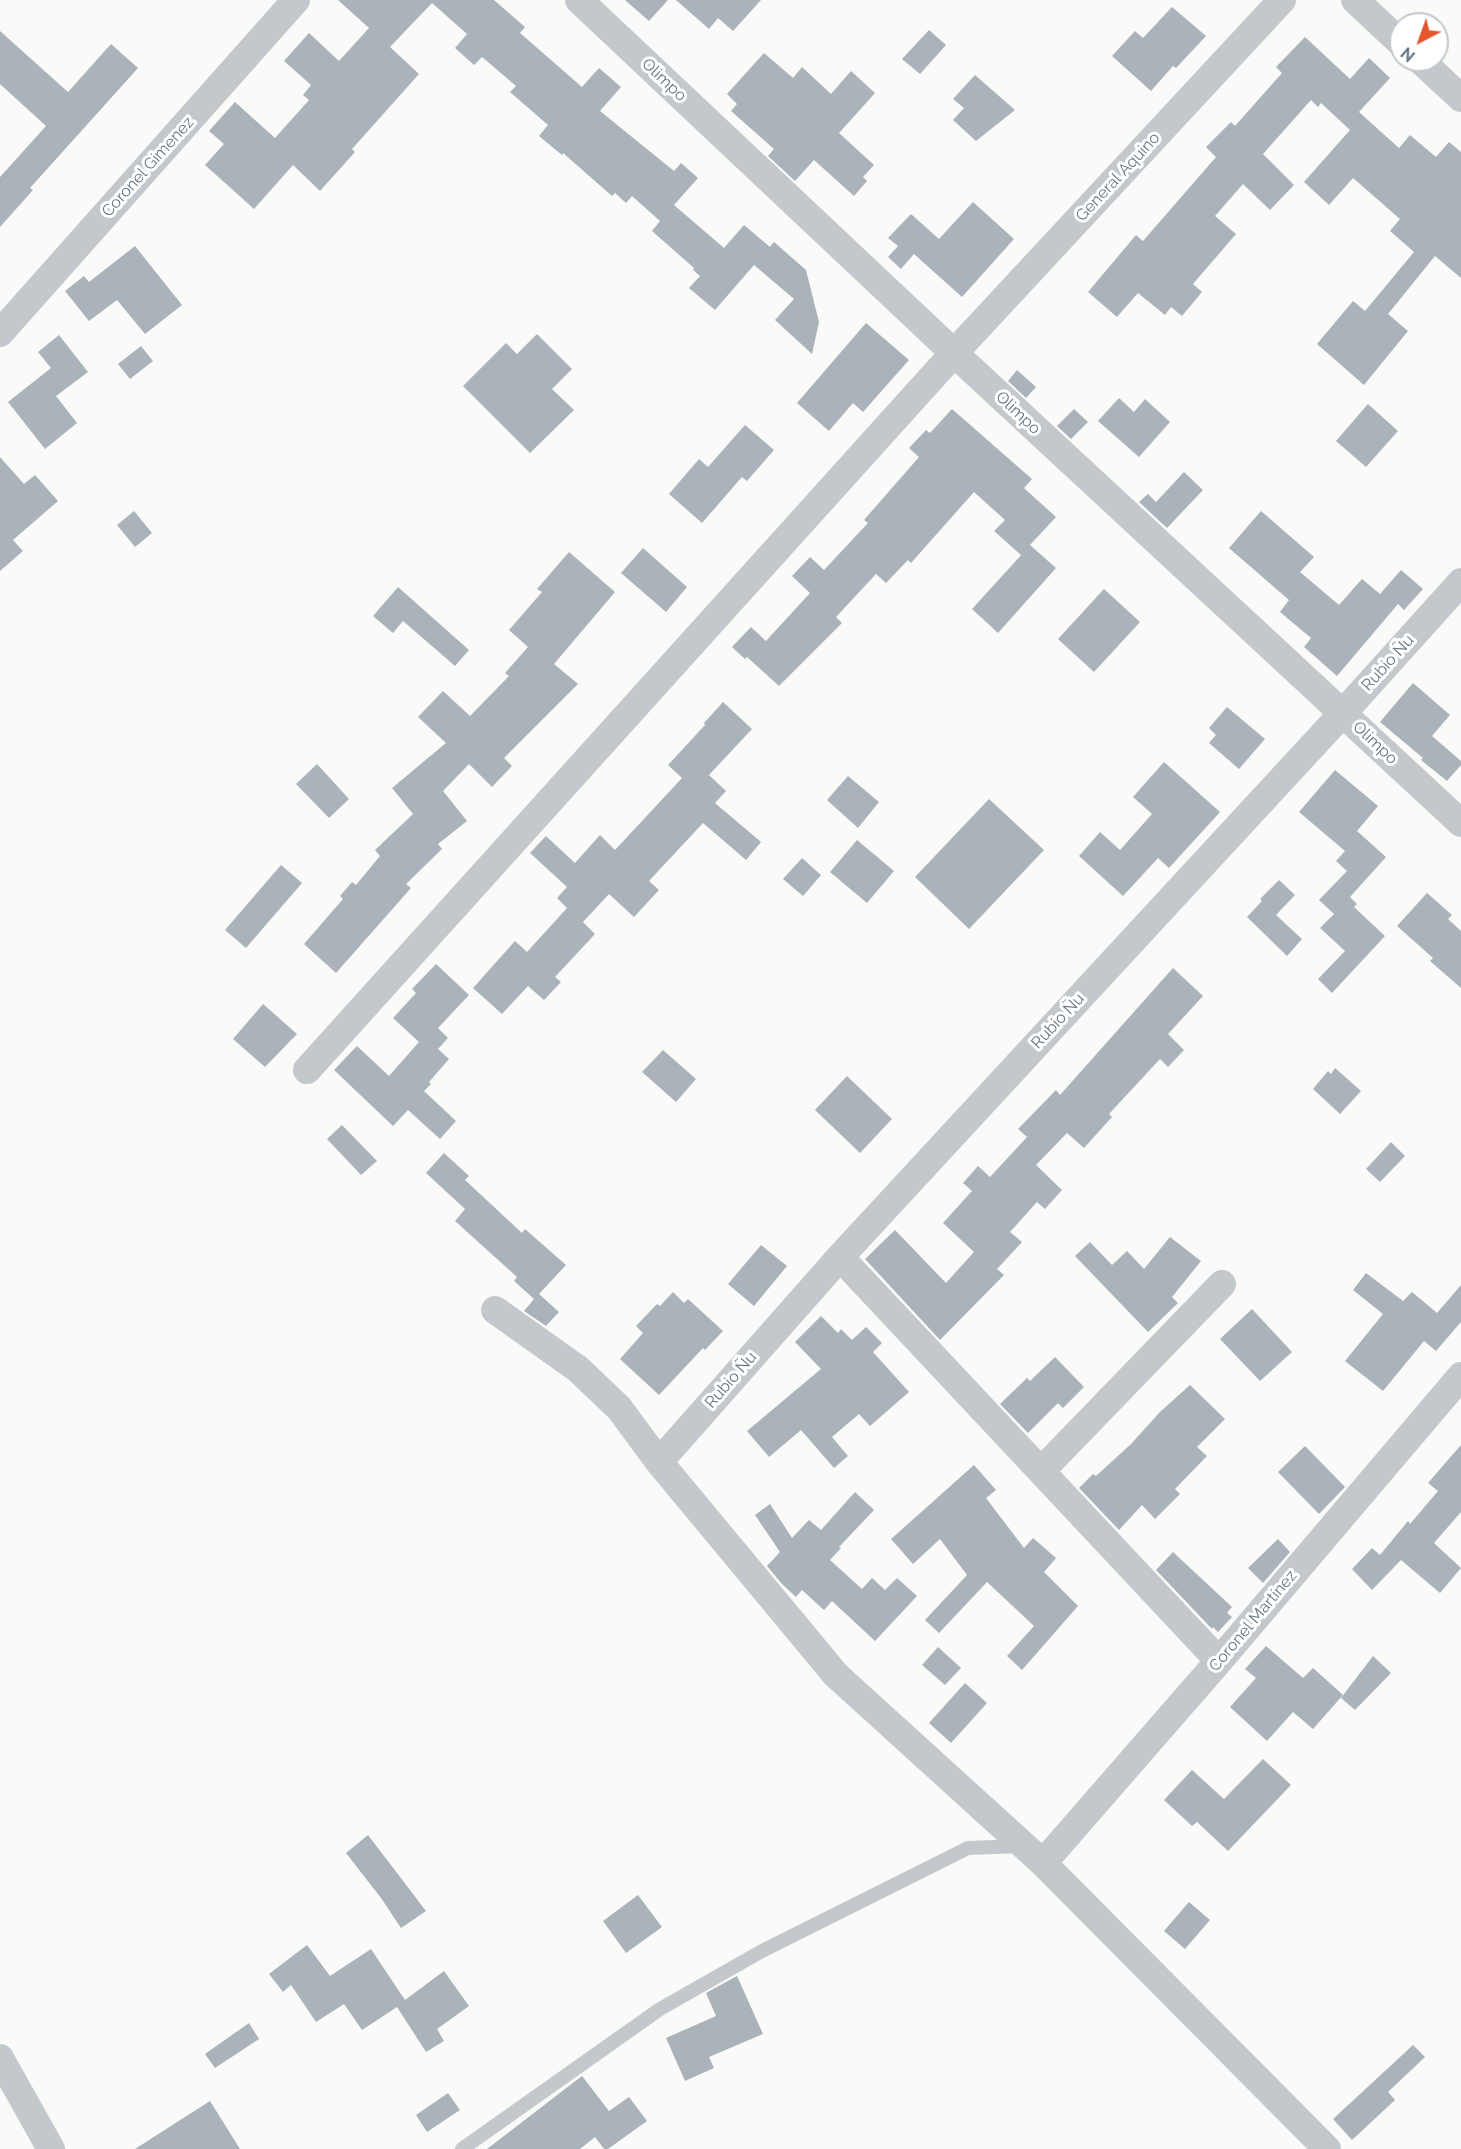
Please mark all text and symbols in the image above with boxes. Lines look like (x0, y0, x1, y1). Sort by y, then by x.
north arrow (1389, 12, 1449, 72)
text: N (1397, 43, 1419, 66)
street label: Olimpo (638, 55, 690, 105)
street label: Coronel Gimenez (98, 113, 198, 221)
street label: General Aquino (1072, 129, 1164, 225)
street label: Olimpo (992, 388, 1044, 438)
street label: Rubio Ñu (1358, 631, 1418, 695)
street label: Olimpo (1349, 718, 1401, 768)
street label: Rubio Ñu (1028, 989, 1088, 1053)
street label: Rubio Ñu (701, 1348, 761, 1412)
street label: Coronel Martínez (1205, 1567, 1301, 1675)

